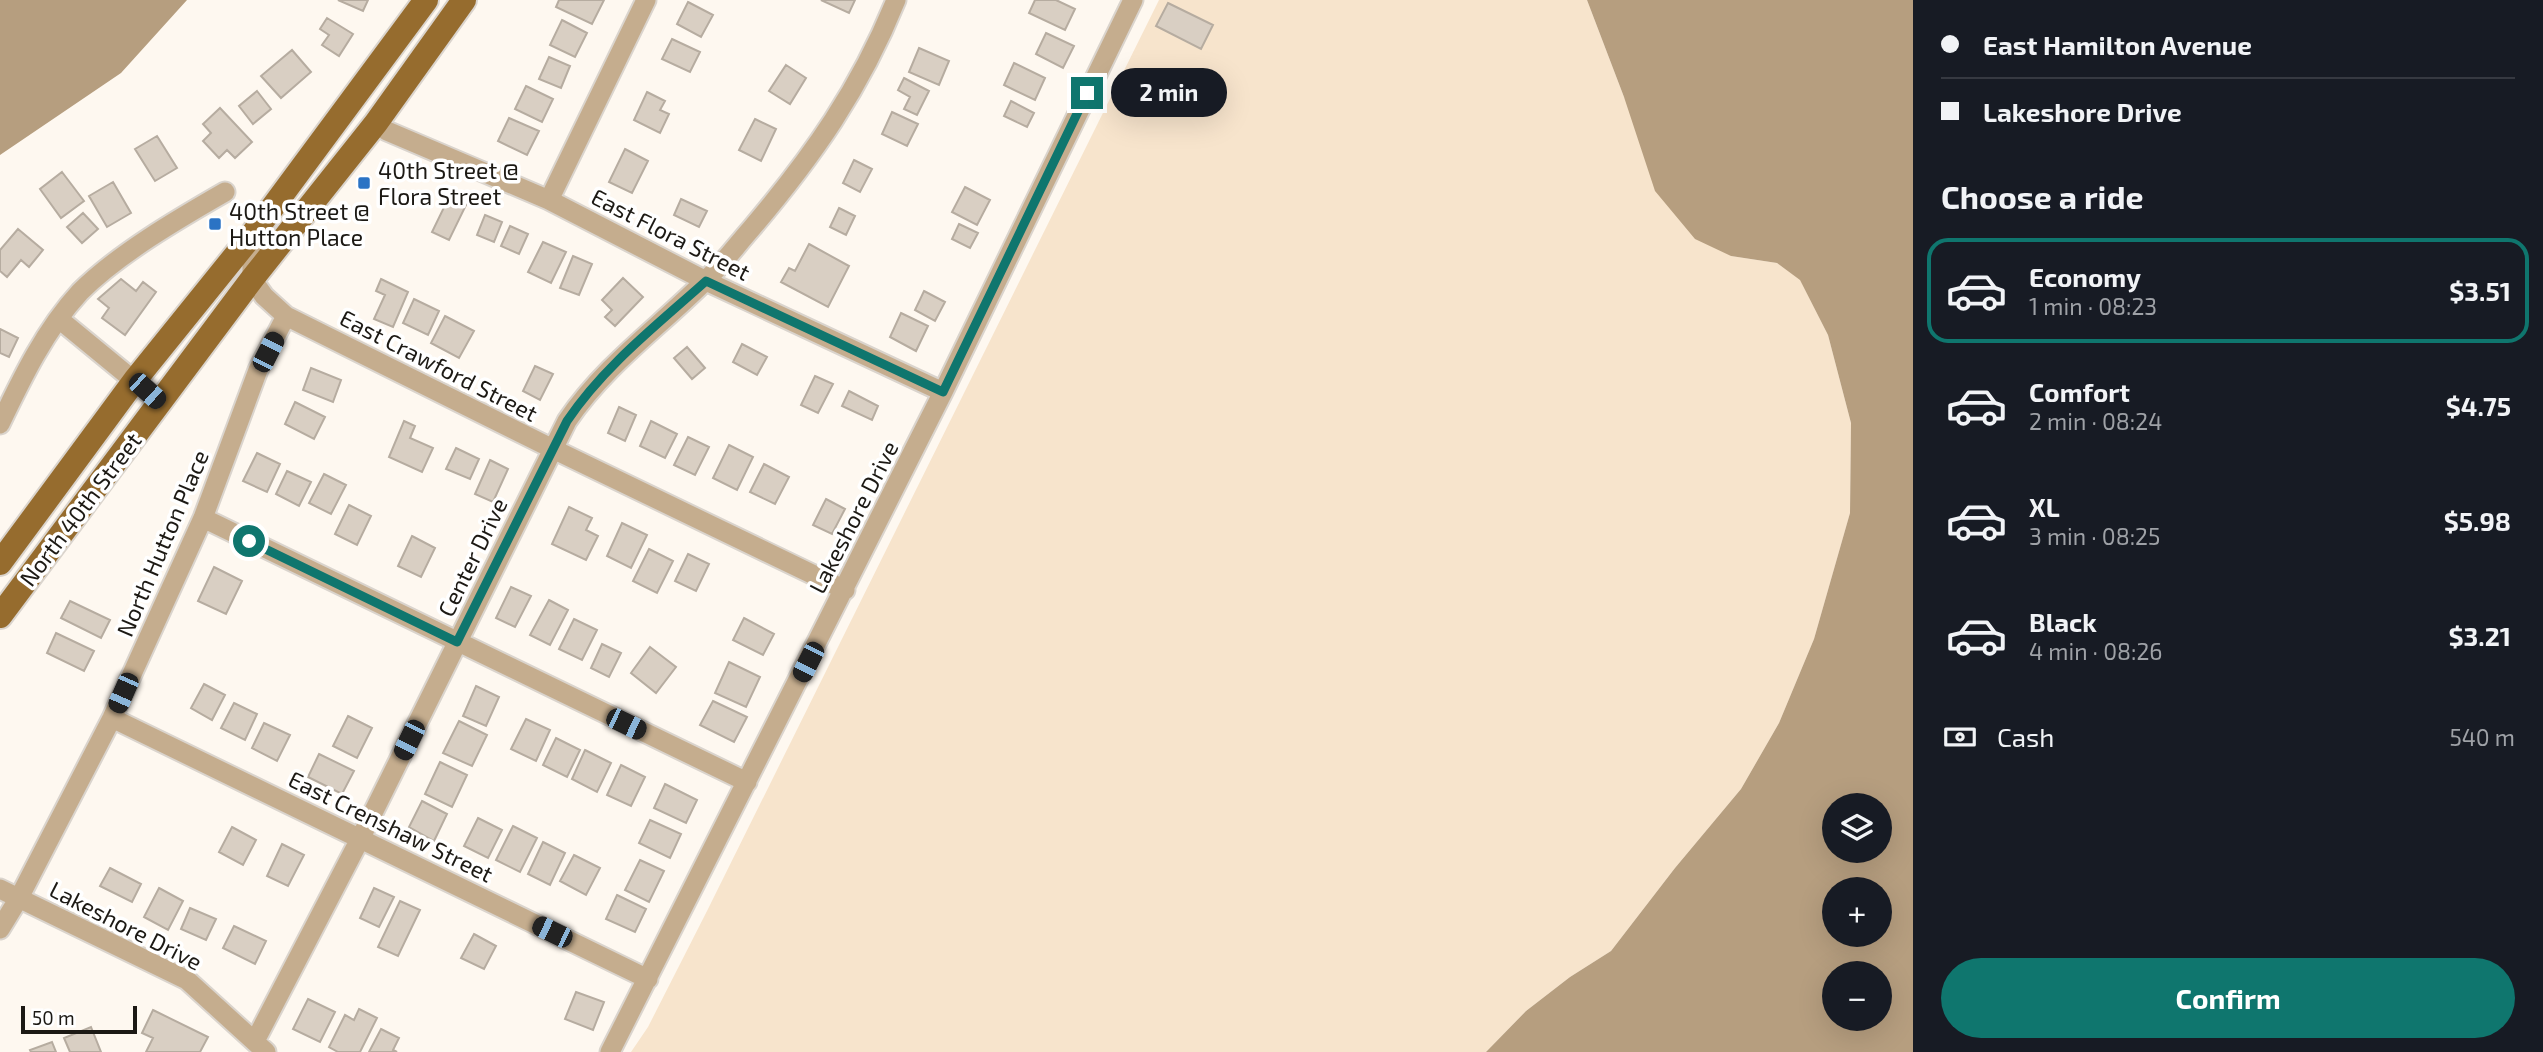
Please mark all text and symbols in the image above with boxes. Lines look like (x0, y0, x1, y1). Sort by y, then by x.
text: East Hamilton Avenue (1983, 29, 2252, 60)
callout: 2 min (1112, 68, 1227, 118)
route end (1071, 77, 1103, 109)
text: 2 min (1140, 78, 1198, 106)
text: Lakeshore Drive (1983, 96, 2182, 127)
place label: 40th Street @ Flora Street (378, 156, 519, 210)
marker: 40th Street @ Flora Street (356, 175, 372, 191)
text: Choose a ride (1941, 177, 2144, 215)
street label: East Flora Street (587, 182, 755, 286)
place label: 40th Street @ Hutton Place (229, 197, 370, 251)
marker: 40th Street @ Hutton Place (207, 216, 223, 232)
icon: car (1945, 259, 2008, 322)
text: Economy (2029, 261, 2141, 292)
text: $3.51 (2449, 275, 2511, 306)
text: 1 min · 08:23 (2029, 292, 2157, 320)
street label: East Crawford Street (336, 303, 543, 427)
car (250, 329, 287, 375)
car (125, 369, 170, 413)
icon: car (1945, 374, 2008, 437)
text: Comfort (2029, 376, 2130, 407)
text: $4.75 (2446, 390, 2511, 421)
text: 2 min · 08:24 (2029, 407, 2162, 435)
street label: North 40th Street (13, 427, 147, 591)
street label: Lakeshore Drive (803, 436, 903, 598)
street label: North Hutton Place (110, 446, 214, 640)
icon: car (1945, 489, 2008, 552)
text: XL (2029, 491, 2060, 522)
street label: Center Drive (431, 493, 513, 621)
text: $5.98 (2444, 505, 2511, 536)
text: 3 min · 08:25 (2029, 522, 2160, 550)
route start (233, 525, 265, 557)
icon: car (1945, 604, 2008, 667)
text: Black (2029, 606, 2097, 637)
text: $3.21 (2448, 620, 2511, 651)
text: 4 min · 08:26 (2029, 637, 2163, 665)
car (790, 639, 827, 685)
car (105, 670, 142, 716)
car (603, 705, 650, 743)
car (391, 717, 428, 763)
icon: cash (1941, 718, 1979, 756)
text: Cash (1997, 721, 2054, 752)
text: 540 m (2449, 723, 2515, 751)
street label: East Crenshaw Street (284, 764, 498, 888)
map controls (1822, 793, 1892, 1031)
button: layers (1822, 793, 1892, 863)
street label: Lakeshore Drive (45, 875, 207, 975)
button: + (1822, 877, 1892, 947)
car (529, 913, 576, 951)
button: Confirm (1941, 958, 2515, 1038)
button: − (1822, 961, 1892, 1031)
scale bar (21, 1003, 136, 1035)
text: 50 m (32, 1006, 75, 1029)

